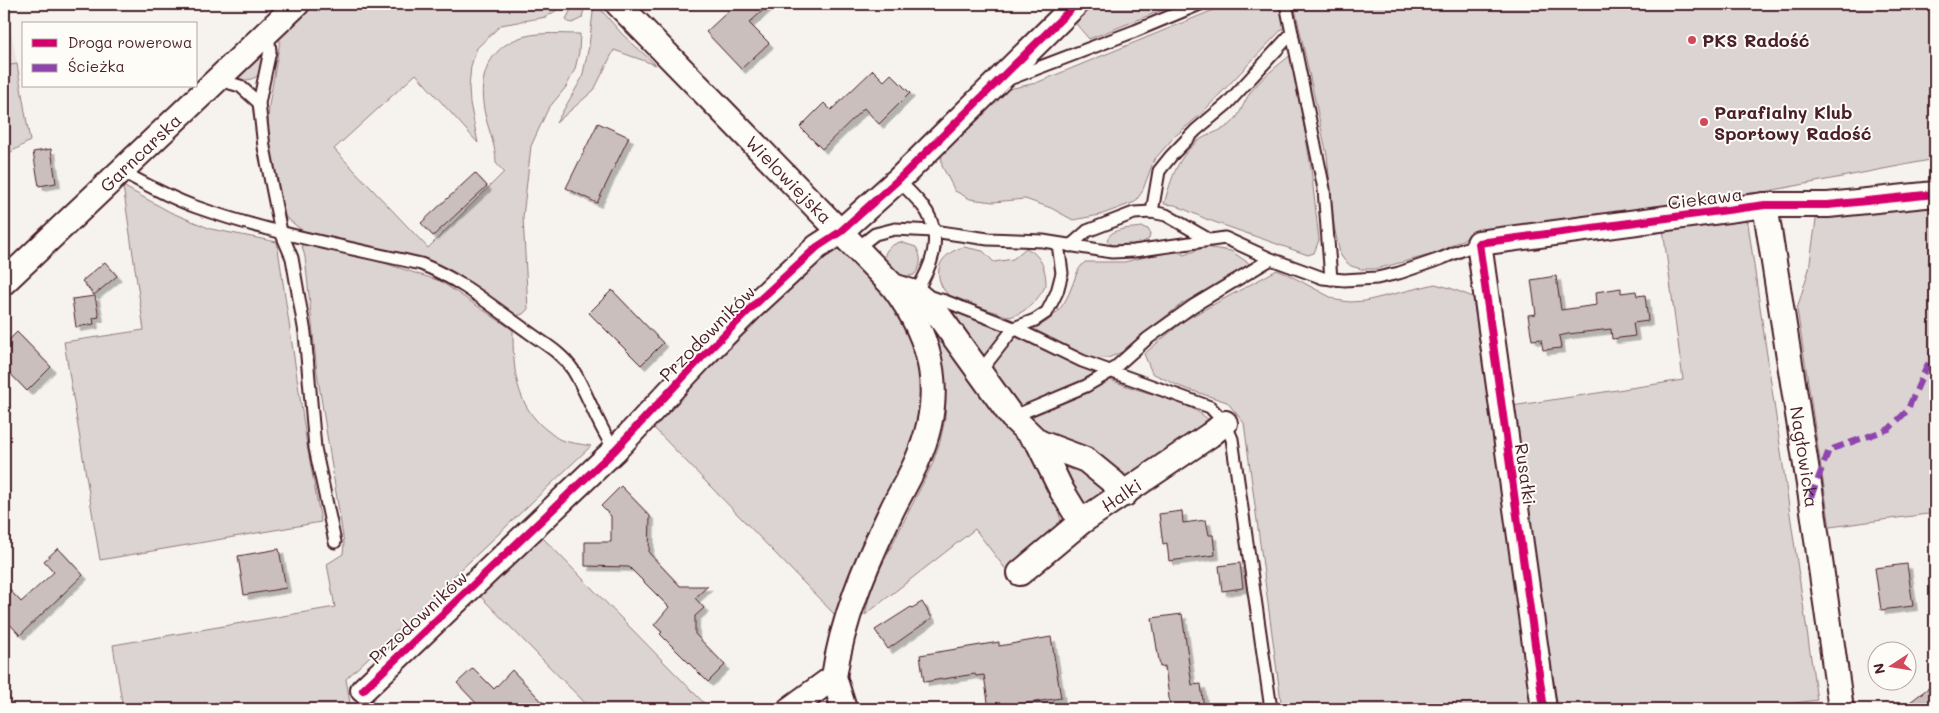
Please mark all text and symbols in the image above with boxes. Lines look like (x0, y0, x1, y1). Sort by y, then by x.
legend (22, 22, 198, 88)
place label: PKS Radość (1702, 28, 1810, 52)
text: Droga rowerowa (68, 32, 192, 52)
marker: PKS Radość (1686, 34, 1698, 46)
text: Ścieżka (68, 56, 125, 76)
place label: Parafialny Klub Sportowy Radość (1714, 100, 1872, 145)
street label: Garncarska (94, 108, 186, 197)
marker: Parafialny Klub Sportowy Radość (1698, 116, 1710, 128)
street label: Wielowiejska (741, 130, 837, 229)
street label: Ciekawa (1666, 181, 1744, 215)
street label: Przodowników (654, 280, 760, 386)
street label: Nagłowicka (1785, 405, 1824, 509)
street label: Rusałki (1510, 442, 1542, 506)
street label: Halki (1096, 473, 1146, 517)
street label: Przodowników (364, 565, 472, 669)
north arrow (1866, 640, 1916, 690)
text: N (1868, 662, 1889, 676)

